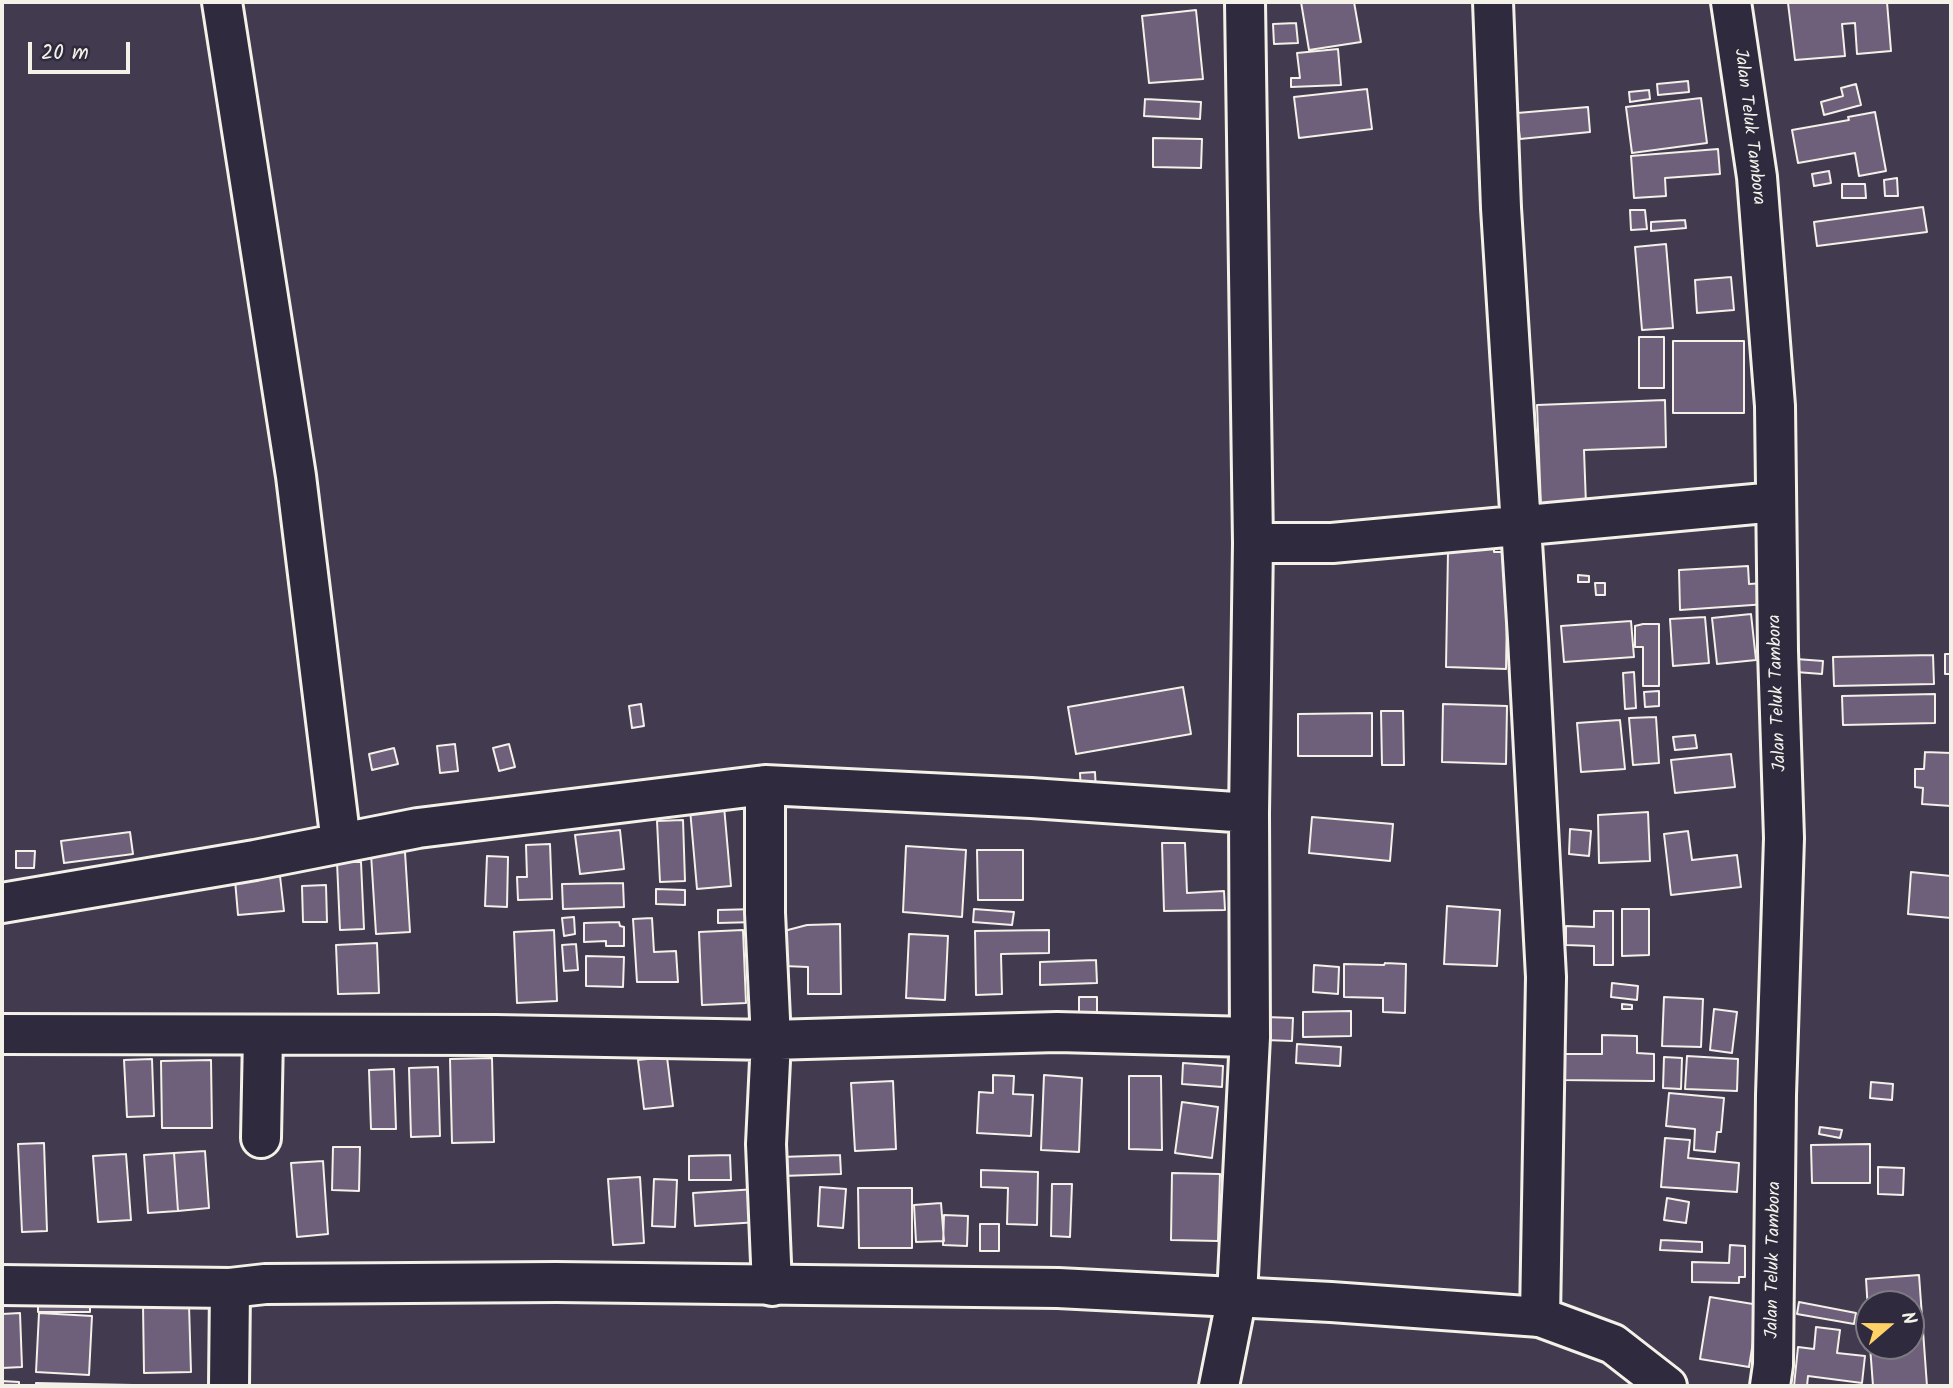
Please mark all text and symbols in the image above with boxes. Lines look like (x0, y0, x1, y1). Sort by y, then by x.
scale bar (32, 28, 133, 72)
text: 20 m (41, 37, 89, 70)
street label: Jalan Teluk Tambora (1728, 48, 1768, 206)
street label: Jalan Teluk Tambora (1765, 614, 1793, 772)
street label: Jalan Teluk Tambora (1763, 1181, 1787, 1339)
north arrow (1855, 1290, 1925, 1360)
text: N (1892, 1308, 1924, 1329)

